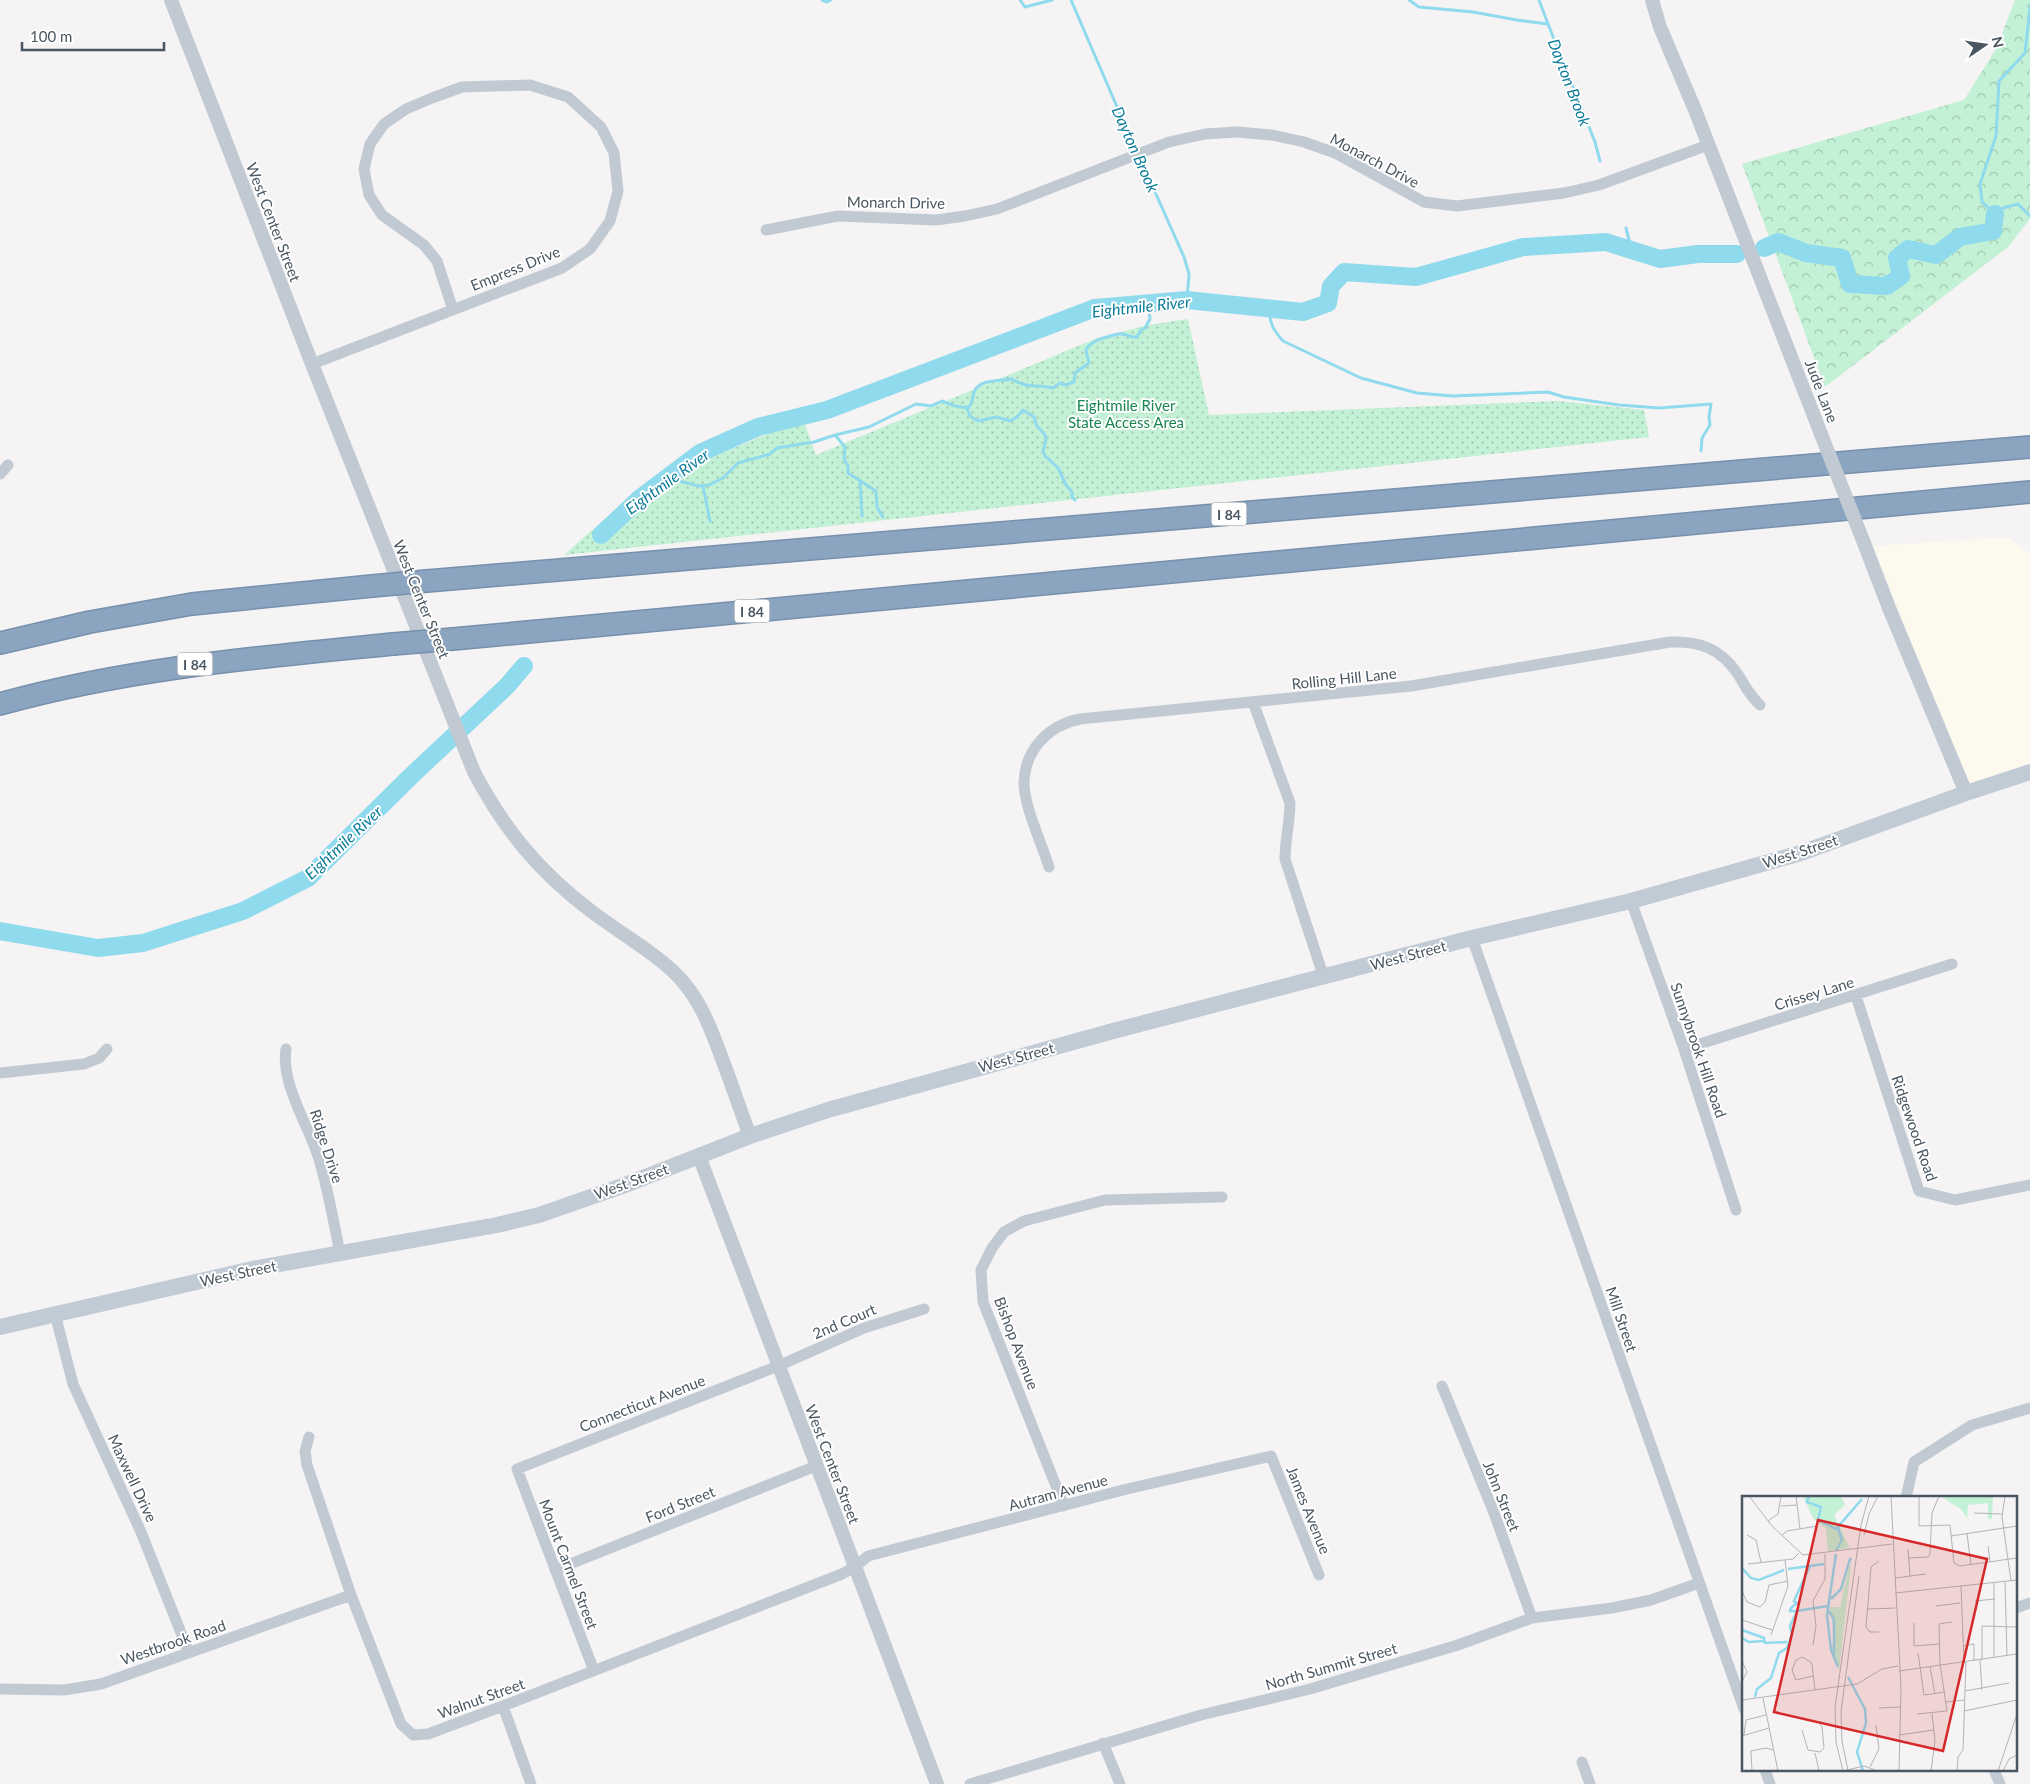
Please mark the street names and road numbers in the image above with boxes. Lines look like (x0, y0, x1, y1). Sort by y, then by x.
street label: Monarch Drive (1327, 129, 1423, 191)
street label: West Center Street (243, 160, 305, 285)
street label: Monarch Drive (847, 192, 945, 212)
street label: Empress Drive (468, 242, 562, 294)
street label: Jude Lane (1802, 357, 1842, 425)
road number: I 84 (1212, 502, 1246, 526)
street label: West Center Street (390, 537, 454, 661)
road number: I 84 (734, 600, 770, 622)
road number: I 84 (178, 652, 212, 676)
street label: Rolling Hill Lane (1291, 664, 1397, 692)
street label: West Street (1760, 830, 1840, 872)
street label: West Street (1368, 936, 1449, 974)
street label: Crissey Lane (1772, 972, 1856, 1014)
street label: Sunnybrook Hill Road (1667, 980, 1731, 1120)
street label: West Street (976, 1038, 1057, 1076)
street label: Ridgewood Road (1888, 1073, 1942, 1183)
street label: Ridge Drive (307, 1107, 347, 1185)
street label: West Street (591, 1159, 671, 1203)
street label: West Street (198, 1256, 279, 1290)
street label: Mill Street (1602, 1284, 1642, 1355)
street label: Bishop Avenue (991, 1294, 1043, 1392)
street label: 2nd Court (810, 1299, 879, 1342)
street label: Connecticut Avenue (577, 1371, 708, 1435)
street label: West Center Street (802, 1402, 864, 1527)
street label: Maxwell Drive (105, 1431, 161, 1525)
street label: John Street (1480, 1458, 1525, 1535)
street label: James Avenue (1283, 1463, 1335, 1557)
street label: Autram Avenue (1006, 1470, 1110, 1514)
street label: Ford Street (643, 1482, 718, 1526)
street label: Mount Carmel Street (536, 1496, 602, 1632)
street label: Westbrook Road (118, 1616, 228, 1668)
street label: North Summit Street (1263, 1638, 1399, 1693)
street label: Walnut Street (435, 1674, 527, 1722)

